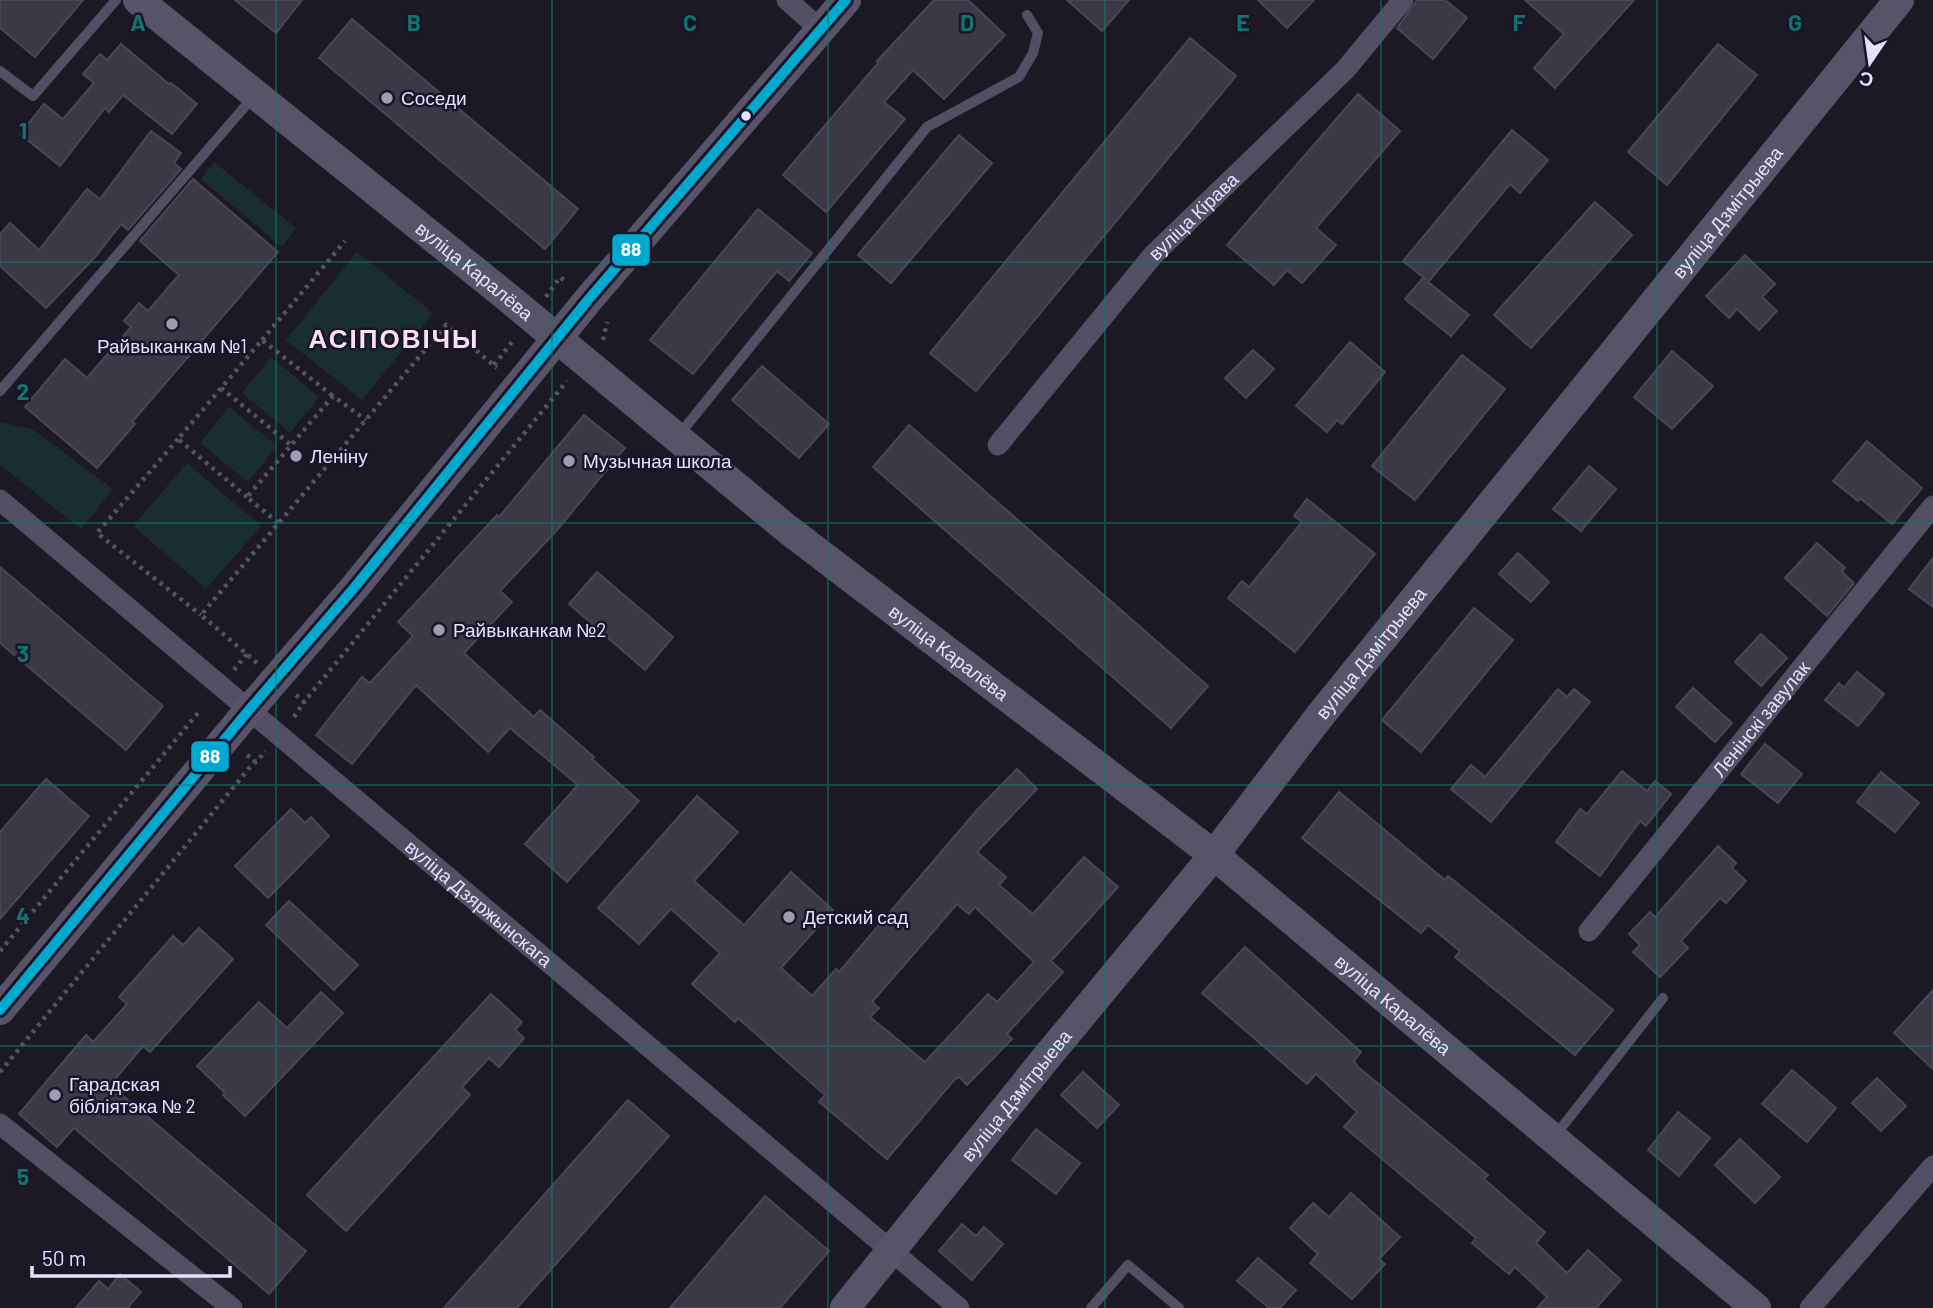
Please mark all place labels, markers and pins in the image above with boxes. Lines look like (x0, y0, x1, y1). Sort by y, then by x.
place label: Соседи (401, 86, 467, 109)
marker: Соседи (379, 90, 395, 106)
unlabelled marker (739, 109, 753, 123)
marker: Райвыканкам №1 (164, 316, 180, 332)
place label: Райвыканкам №1 (97, 334, 247, 357)
place label: Леніну (310, 444, 368, 467)
marker: Леніну (288, 448, 304, 464)
place label: Музычная школа (583, 449, 732, 472)
marker: Музычная школа (561, 453, 577, 469)
place label: Райвыканкам №2 (453, 618, 607, 641)
marker: Райвыканкам №2 (431, 622, 447, 638)
place label: Детский сад (803, 905, 908, 928)
marker: Детский сад (781, 909, 797, 925)
place label: Гарадская бібліятэка № 2 (69, 1072, 196, 1117)
marker: Гарадская бібліятэка № 2 (47, 1087, 63, 1103)

